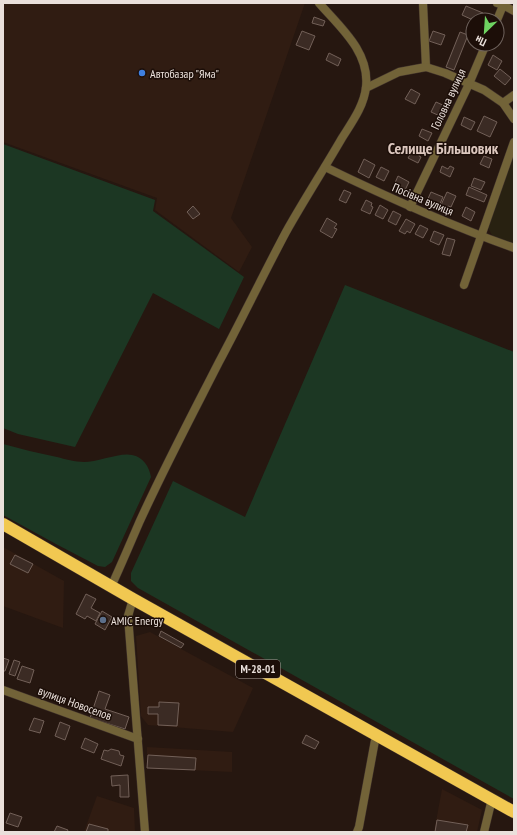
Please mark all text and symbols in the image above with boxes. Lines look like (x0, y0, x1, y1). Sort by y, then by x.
north arrow (465, 12, 505, 52)
text: Пн (473, 32, 489, 50)
place label: Автобазар "Яма" (150, 66, 219, 81)
street label: Головна вулиця (427, 66, 469, 132)
marker: Автобазар "Яма" (137, 68, 147, 78)
district label: Селище Більшовик (388, 138, 499, 158)
street label: Посівна вулиця (390, 179, 456, 219)
place label: AMIC Energy (111, 613, 164, 628)
marker: AMIC Energy (98, 615, 108, 625)
road number: М-28-01 (236, 660, 280, 678)
street label: вулиця Новоселов (36, 683, 114, 723)

